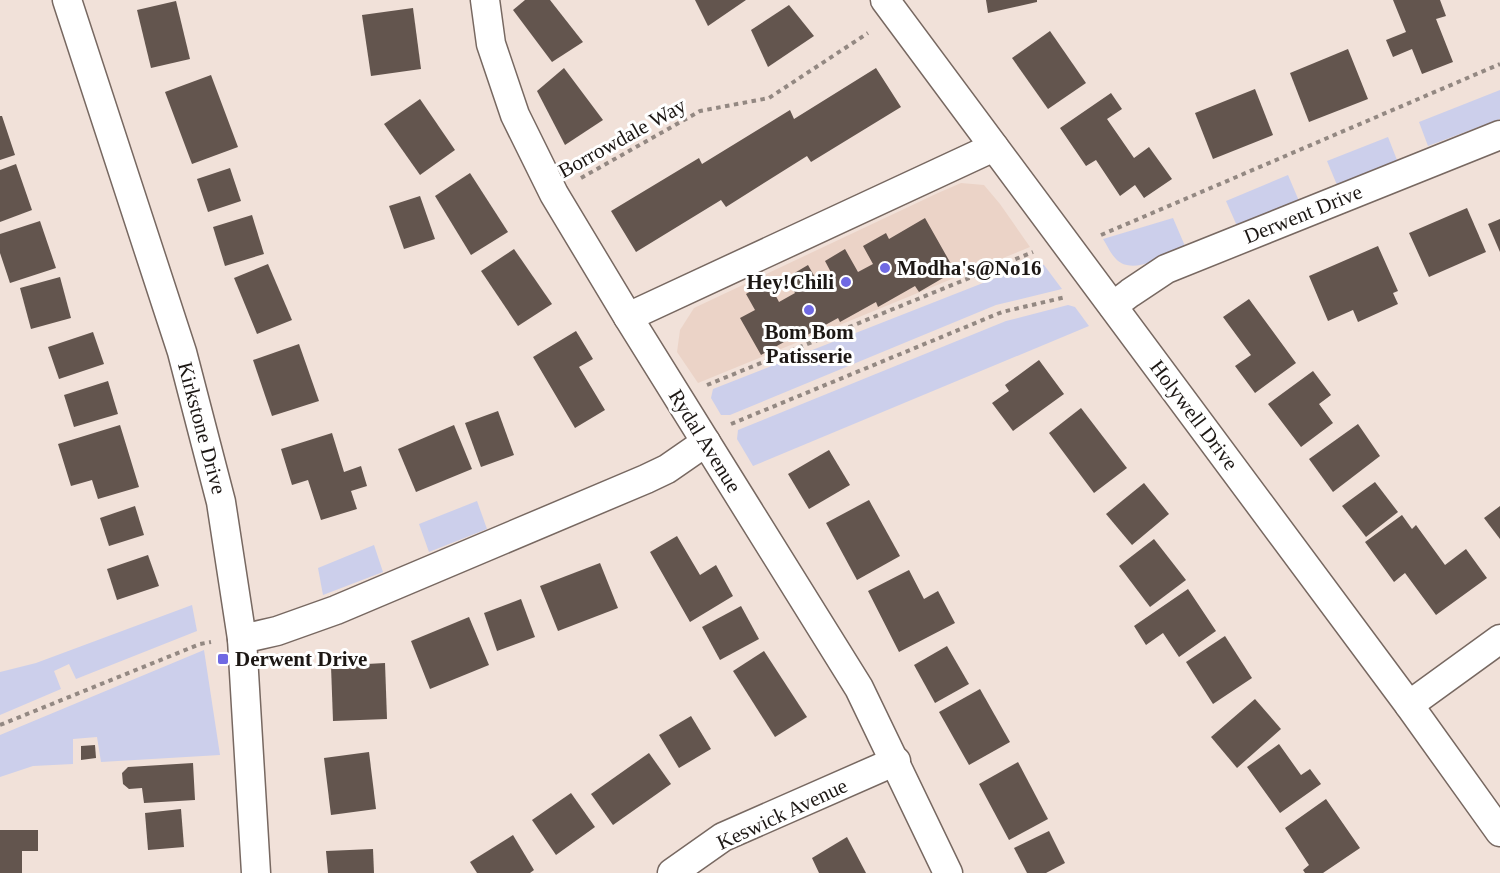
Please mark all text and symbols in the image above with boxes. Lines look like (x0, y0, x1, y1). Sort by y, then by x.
street label: Borrowdale Way (554, 93, 690, 183)
street label: Derwent Drive (1240, 179, 1366, 249)
place label: Modha's@No16 (897, 256, 1041, 280)
marker: Modha's@No16 (878, 261, 892, 275)
place label: Hey!Chili (747, 270, 834, 294)
marker: Hey!Chili (839, 275, 853, 289)
marker: Bom Bom Patisserie (802, 303, 816, 317)
place label: Bom Bom Patisserie (764, 320, 854, 368)
street label: Holywell Drive (1145, 355, 1243, 475)
street label: Kirkstone Drive (173, 359, 231, 497)
street label: Rydal Avenue (664, 385, 746, 497)
place label: Derwent Drive (235, 647, 367, 671)
marker: Derwent Drive (216, 652, 230, 666)
street label: Keswick Avenue (713, 773, 851, 855)

